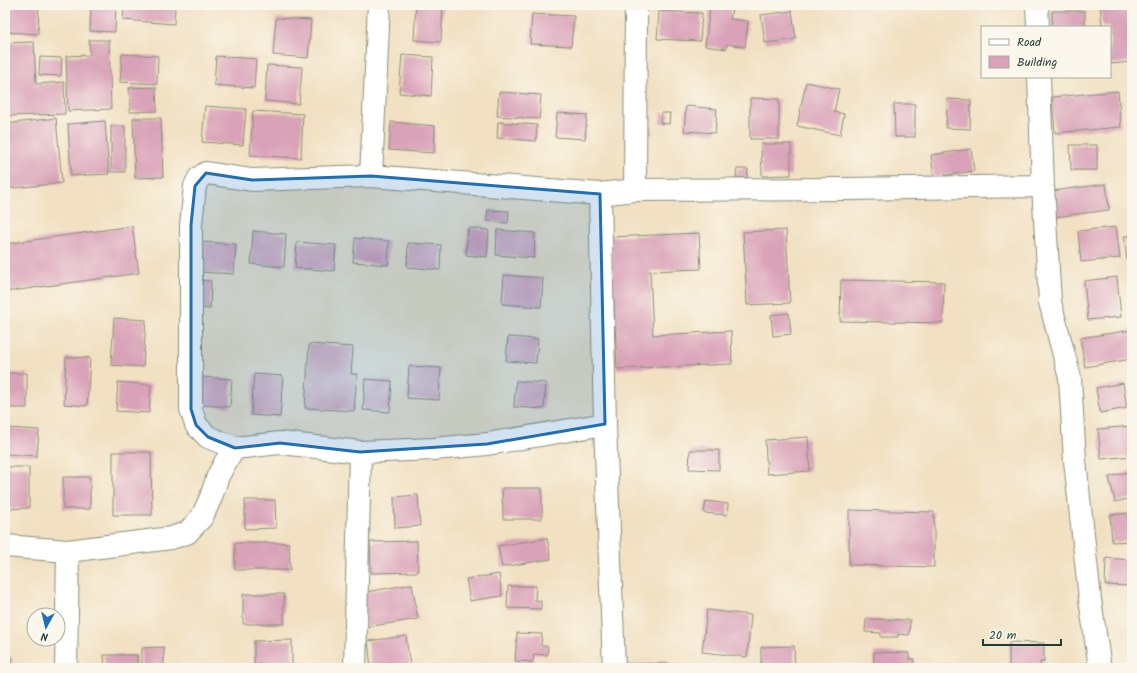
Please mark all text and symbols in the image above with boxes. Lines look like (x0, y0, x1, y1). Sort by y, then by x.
legend (981, 26, 1111, 78)
text: Road (1017, 33, 1042, 52)
text: Building (1017, 53, 1057, 72)
north arrow (26, 607, 66, 647)
scale bar (983, 621, 1061, 647)
text: 20 m (989, 626, 1017, 645)
text: N (40, 627, 49, 645)

